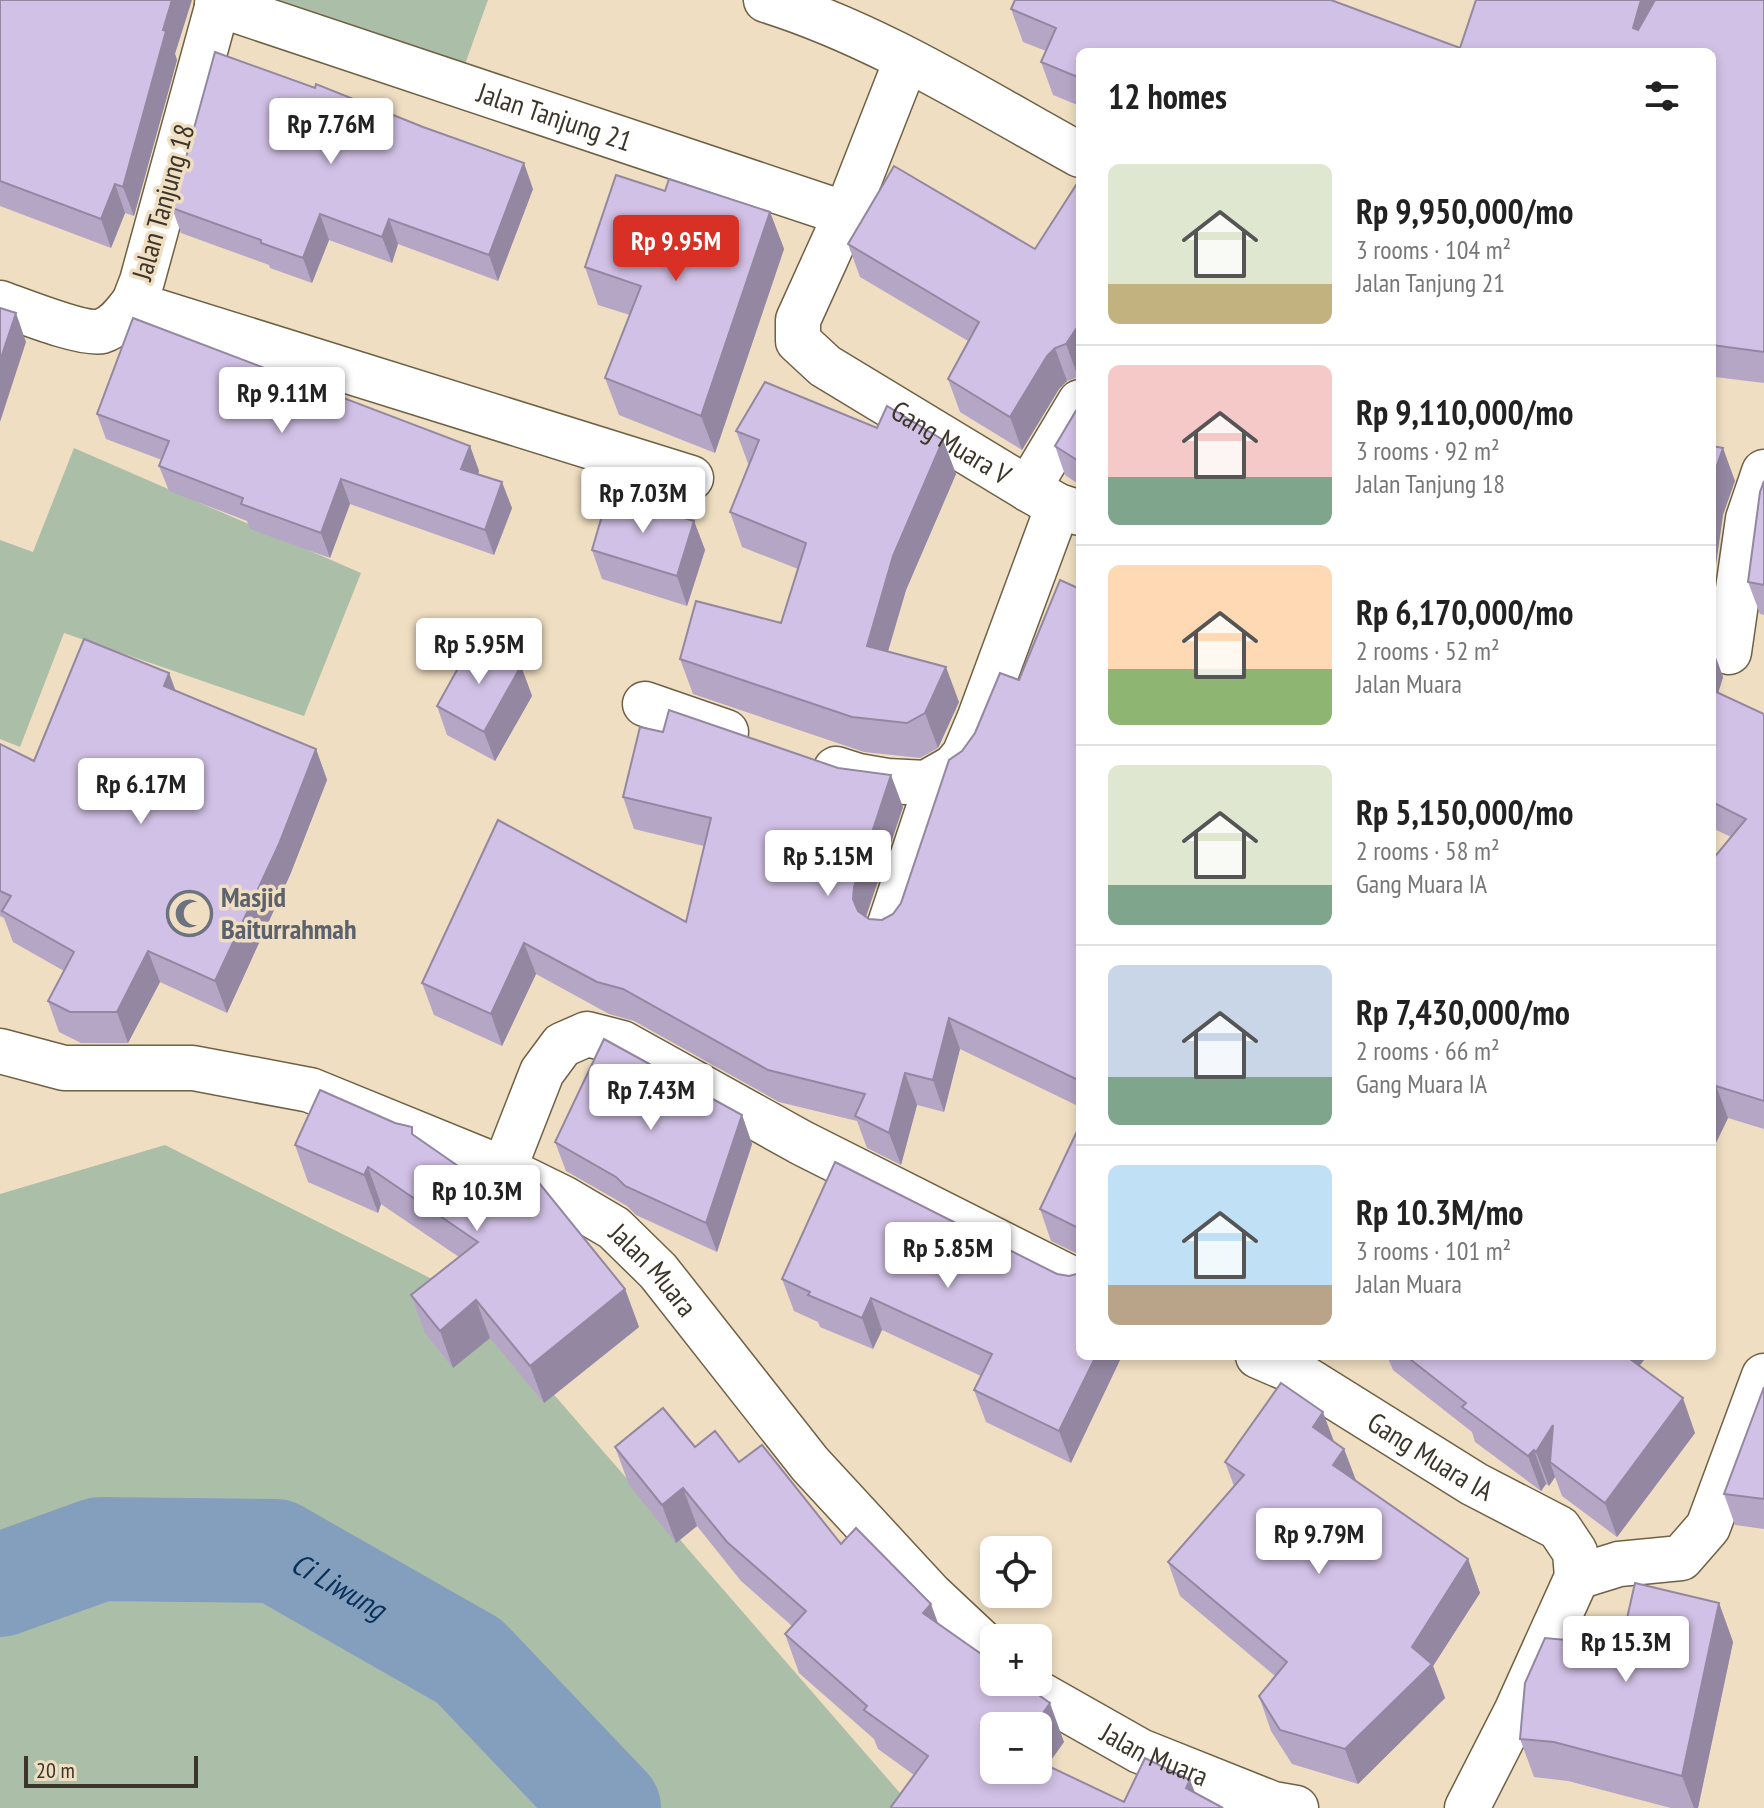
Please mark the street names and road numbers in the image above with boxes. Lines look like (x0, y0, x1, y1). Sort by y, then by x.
street label: Jalan Tanjung 21 (472, 73, 637, 159)
street label: Jalan Tanjung 18 (122, 120, 202, 285)
street label: Gang Muara V (885, 392, 1019, 493)
street label: Jalan Muara (601, 1214, 706, 1324)
street label: Gang Muara IA (1361, 1403, 1500, 1509)
street label: Jalan Muara (1093, 1713, 1214, 1794)

